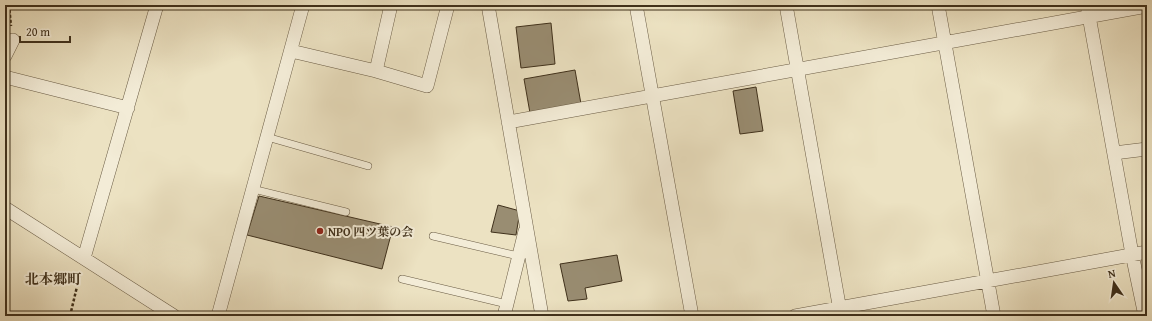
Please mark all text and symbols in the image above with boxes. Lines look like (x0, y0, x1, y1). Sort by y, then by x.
scale bar (20, 18, 70, 44)
text: 20 m (26, 23, 50, 40)
place label: NPO 四ツ葉の会 (328, 223, 413, 240)
marker: NPO 四ツ葉の会 (315, 226, 325, 236)
north arrow (1094, 263, 1134, 303)
text: N (1106, 264, 1118, 282)
district label: 北本郷町 (25, 269, 82, 289)

